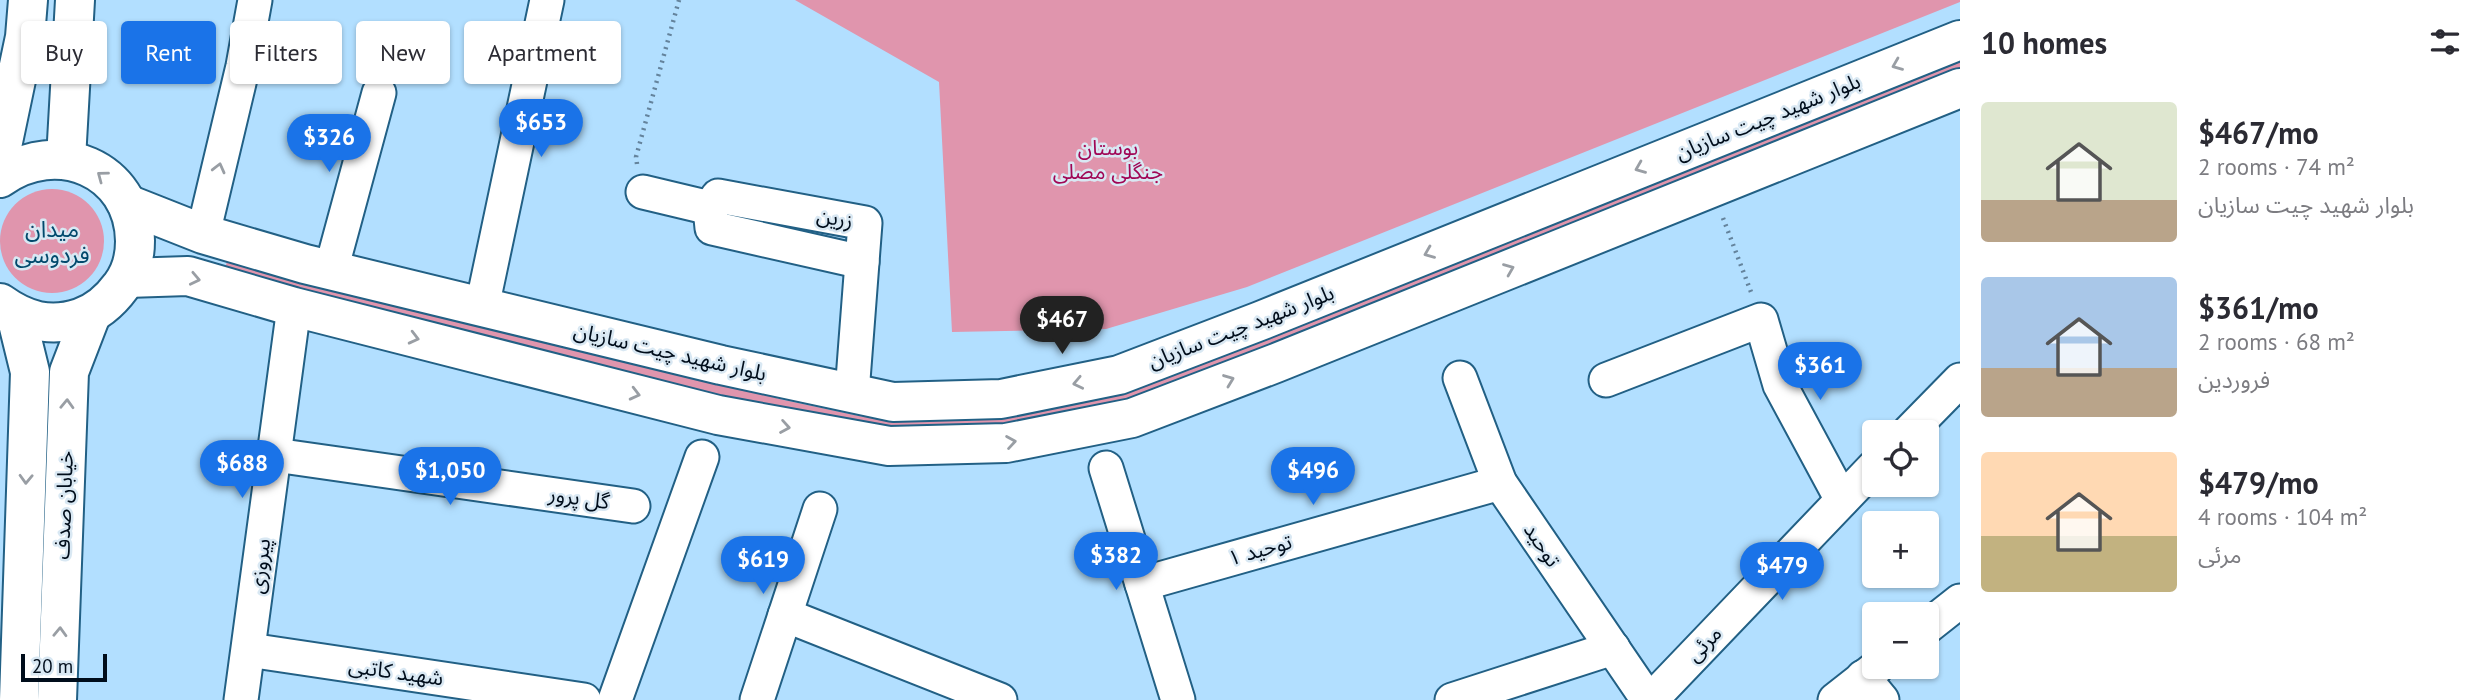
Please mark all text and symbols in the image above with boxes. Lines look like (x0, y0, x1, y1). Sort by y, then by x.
chip: Buy (21, 21, 107, 84)
chip: Rent (121, 21, 216, 84)
chip: Filters (230, 21, 342, 84)
chip: New (356, 21, 450, 84)
chip: Apartment (464, 21, 621, 84)
text: 10 homes (1981, 23, 2107, 62)
icon: filters (2426, 23, 2464, 61)
one-way arrow (1891, 57, 1903, 71)
street label: بلوار شهید چیت سازیان (1671, 67, 1864, 166)
pin: $653 (500, 100, 582, 159)
text: $653 (515, 107, 567, 136)
text: $467/mo (2198, 113, 2319, 152)
pin: $326 (288, 114, 370, 174)
text: $326 (303, 122, 355, 151)
icon: home (2037, 130, 2121, 214)
park label: بوستان جنگلی مصلی (1053, 134, 1163, 185)
text: 2 rooms · 74 m² (2198, 152, 2355, 181)
one-way arrow (1635, 160, 1647, 174)
one-way arrow (211, 162, 225, 174)
one-way arrow (97, 172, 110, 184)
text: بلوار شهید چیت سازیان (2198, 190, 2414, 219)
street label: زرین (815, 201, 855, 234)
district label: میدان فردوسی (15, 214, 89, 269)
one-way arrow (1424, 245, 1436, 259)
one-way arrow (1502, 264, 1514, 278)
one-way arrow (189, 271, 201, 286)
street label: بلوار شهید چیت سازیان (1144, 279, 1338, 375)
text: $361/mo (2198, 288, 2319, 327)
pin: $467 (1021, 296, 1103, 356)
text: $467 (1036, 304, 1088, 333)
icon: home (2037, 305, 2121, 389)
street label: بلوار شهید چیت سازیان (571, 316, 769, 387)
text: 2 rooms · 68 m² (2198, 327, 2355, 356)
one-way arrow (408, 330, 420, 344)
pin: $361 (1779, 342, 1861, 402)
text: $361 (1794, 350, 1846, 379)
text: فروردین (2198, 365, 2270, 394)
one-way arrow (1072, 375, 1084, 390)
one-way arrow (1223, 375, 1235, 389)
one-way arrow (629, 386, 641, 401)
one-way arrow (60, 399, 75, 410)
one-way arrow (779, 419, 791, 434)
map controls (1862, 420, 1939, 679)
button: locate (1862, 420, 1939, 497)
one-way arrow (1005, 435, 1017, 450)
pin: $688 (201, 440, 283, 500)
text: $688 (216, 448, 268, 477)
pin: $1,050 (393, 448, 507, 507)
pin: $496 (1272, 448, 1354, 507)
street label: خیابان صدف (48, 450, 79, 560)
text: $1,050 (414, 455, 486, 484)
text: $496 (1287, 455, 1339, 484)
text: $479/mo (2198, 463, 2319, 502)
one-way arrow (19, 474, 34, 485)
street label: گل پرور (546, 480, 612, 515)
icon: home (2037, 480, 2121, 564)
text: 4 rooms · 104 m² (2198, 502, 2367, 531)
button: + (1862, 511, 1939, 588)
street label: توحید (1518, 517, 1567, 572)
street label: توحید ۱ (1225, 528, 1295, 571)
pin: $382 (1075, 532, 1157, 592)
pin: $619 (722, 536, 804, 596)
street label: پیروزی (243, 537, 276, 595)
text: $382 (1090, 540, 1142, 569)
text: مرئی (2198, 540, 2242, 569)
pin: $479 (1741, 542, 1823, 602)
text: $619 (737, 544, 789, 573)
text: $479 (1756, 550, 1808, 579)
button: − (1862, 602, 1939, 679)
street label: مرئی (1680, 620, 1727, 667)
one-way arrow (52, 626, 67, 637)
scale bar (21, 651, 107, 683)
street label: شهید کاتبی (347, 651, 445, 692)
text: 20 m (32, 654, 73, 678)

